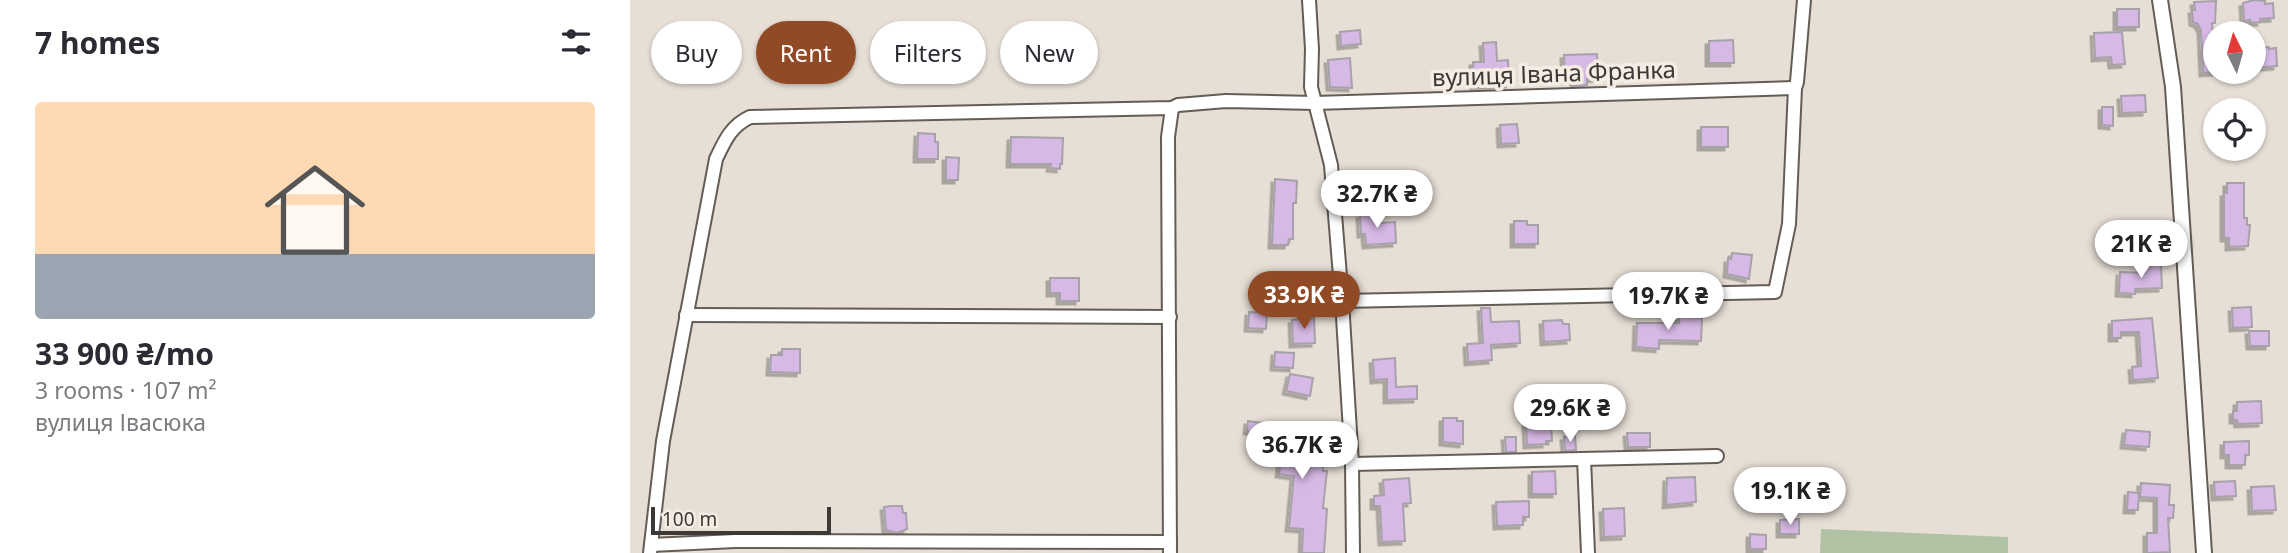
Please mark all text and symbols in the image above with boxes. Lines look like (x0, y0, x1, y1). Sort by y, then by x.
chip: Buy (651, 21, 742, 84)
chip: Rent (756, 21, 856, 84)
chip: Filters (870, 21, 986, 84)
chip: New (1000, 21, 1098, 84)
north arrow (2203, 21, 2266, 84)
map controls (2203, 21, 2266, 161)
text: 7 homes (35, 22, 160, 63)
icon: filters (557, 23, 595, 61)
street label: вулиця Івана Франка (1431, 52, 1676, 93)
button: locate (2203, 98, 2266, 161)
icon: home (252, 147, 378, 273)
pin: 32.7K ₴ (1312, 170, 1442, 230)
text: 32.7K ₴ (1337, 177, 1417, 209)
pin: 21K ₴ (2092, 220, 2190, 280)
text: 21K ₴ (2111, 227, 2171, 259)
pin: 33.9K ₴ (1239, 272, 1369, 331)
pin: 19.7K ₴ (1603, 272, 1733, 332)
text: 33.9K ₴ (1264, 278, 1344, 310)
text: 19.7K ₴ (1628, 279, 1708, 311)
text: 33 900 ₴/mo (35, 333, 214, 374)
text: 3 rooms · 107 m² (35, 374, 217, 406)
pin: 29.6K ₴ (1505, 384, 1635, 444)
text: 29.6K ₴ (1530, 391, 1610, 423)
text: вулиця Івасюка (35, 406, 206, 438)
pin: 36.7K ₴ (1237, 421, 1367, 481)
text: 36.7K ₴ (1262, 428, 1342, 460)
pin: 19.1K ₴ (1725, 468, 1855, 527)
text: 19.1K ₴ (1750, 474, 1830, 506)
scale bar (651, 504, 831, 536)
text: 100 m (662, 506, 717, 532)

